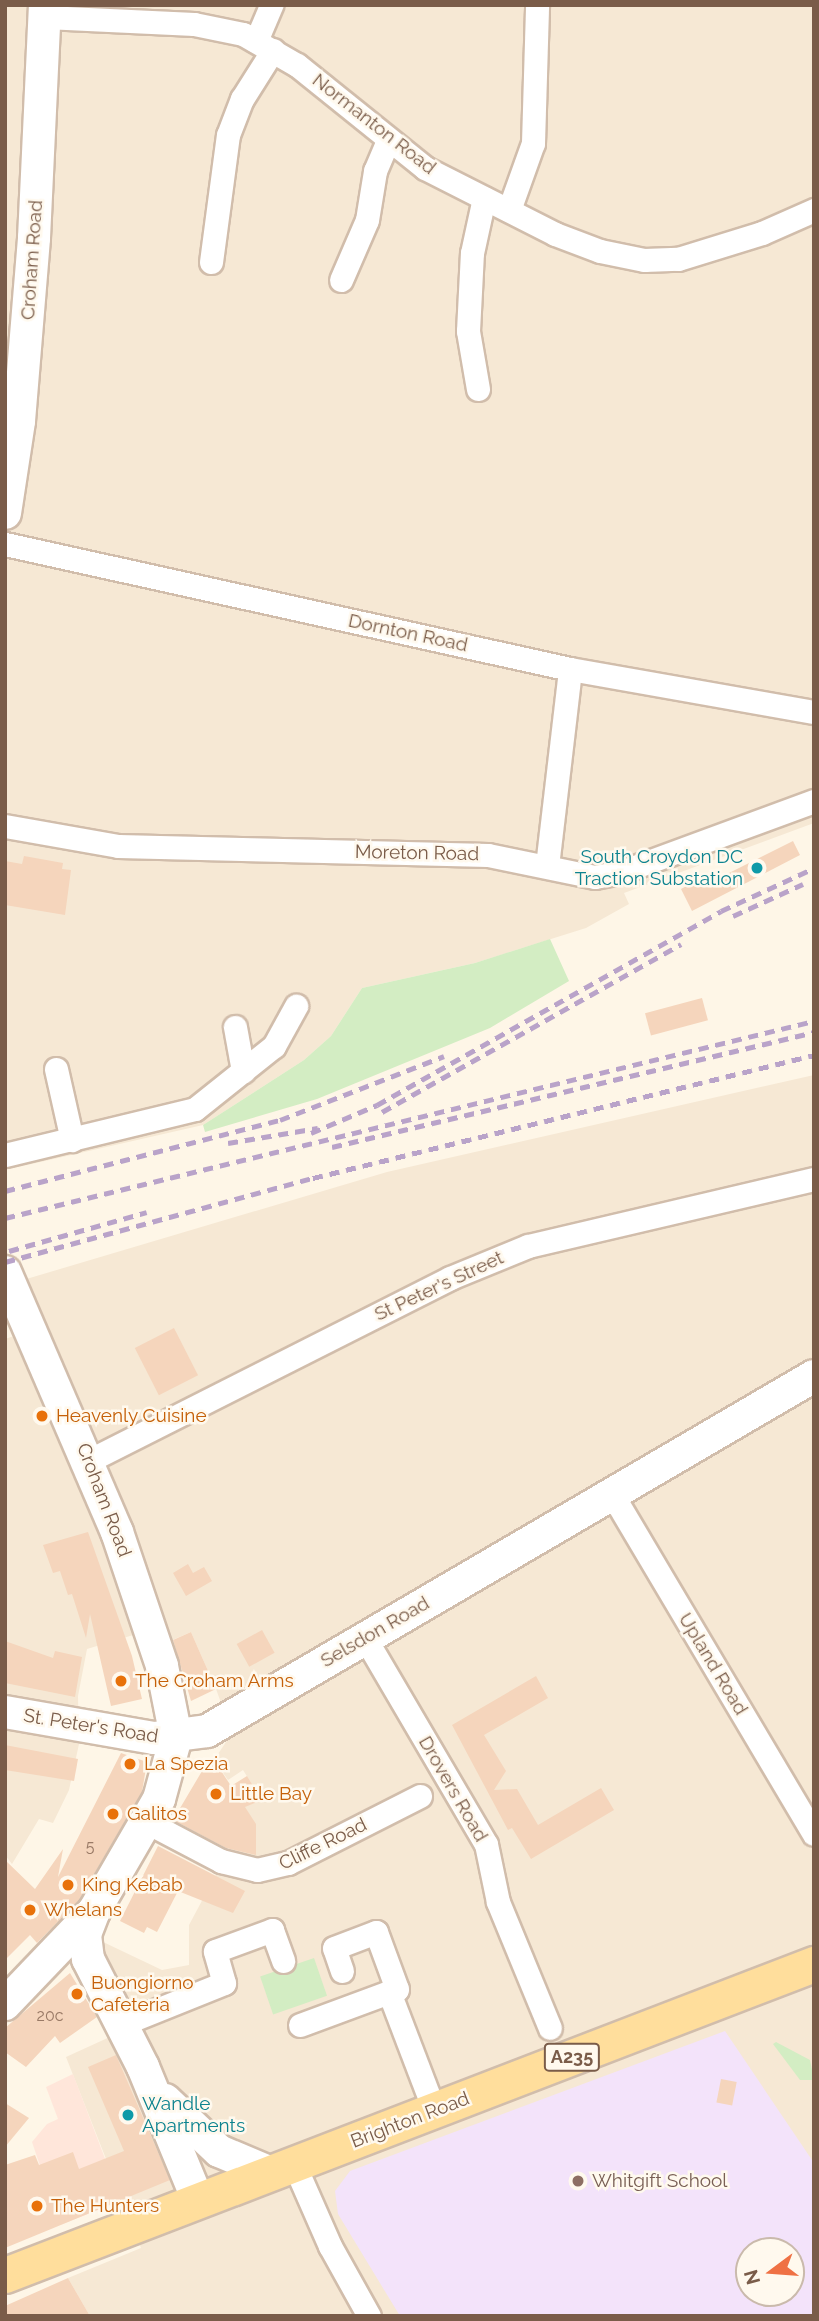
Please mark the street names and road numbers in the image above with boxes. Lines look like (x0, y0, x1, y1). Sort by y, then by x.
street label: Normanton Road (308, 69, 440, 179)
street label: Croham Road (16, 199, 48, 321)
street label: Dornton Road (346, 609, 470, 657)
street label: Moreton Road (355, 841, 479, 865)
street label: St Peter's Street (371, 1246, 507, 1326)
street label: Croham Road (72, 1440, 136, 1560)
street label: Selsdon Road (317, 1592, 433, 1672)
street label: Upland Road (674, 1609, 752, 1719)
street label: St. Peter's Road (22, 1704, 160, 1748)
street label: Drovers Road (414, 1732, 492, 1846)
street label: Cliffe Road (275, 1813, 371, 1875)
road number: A235 (542, 2042, 602, 2071)
street label: Brighton Road (347, 2087, 473, 2153)

